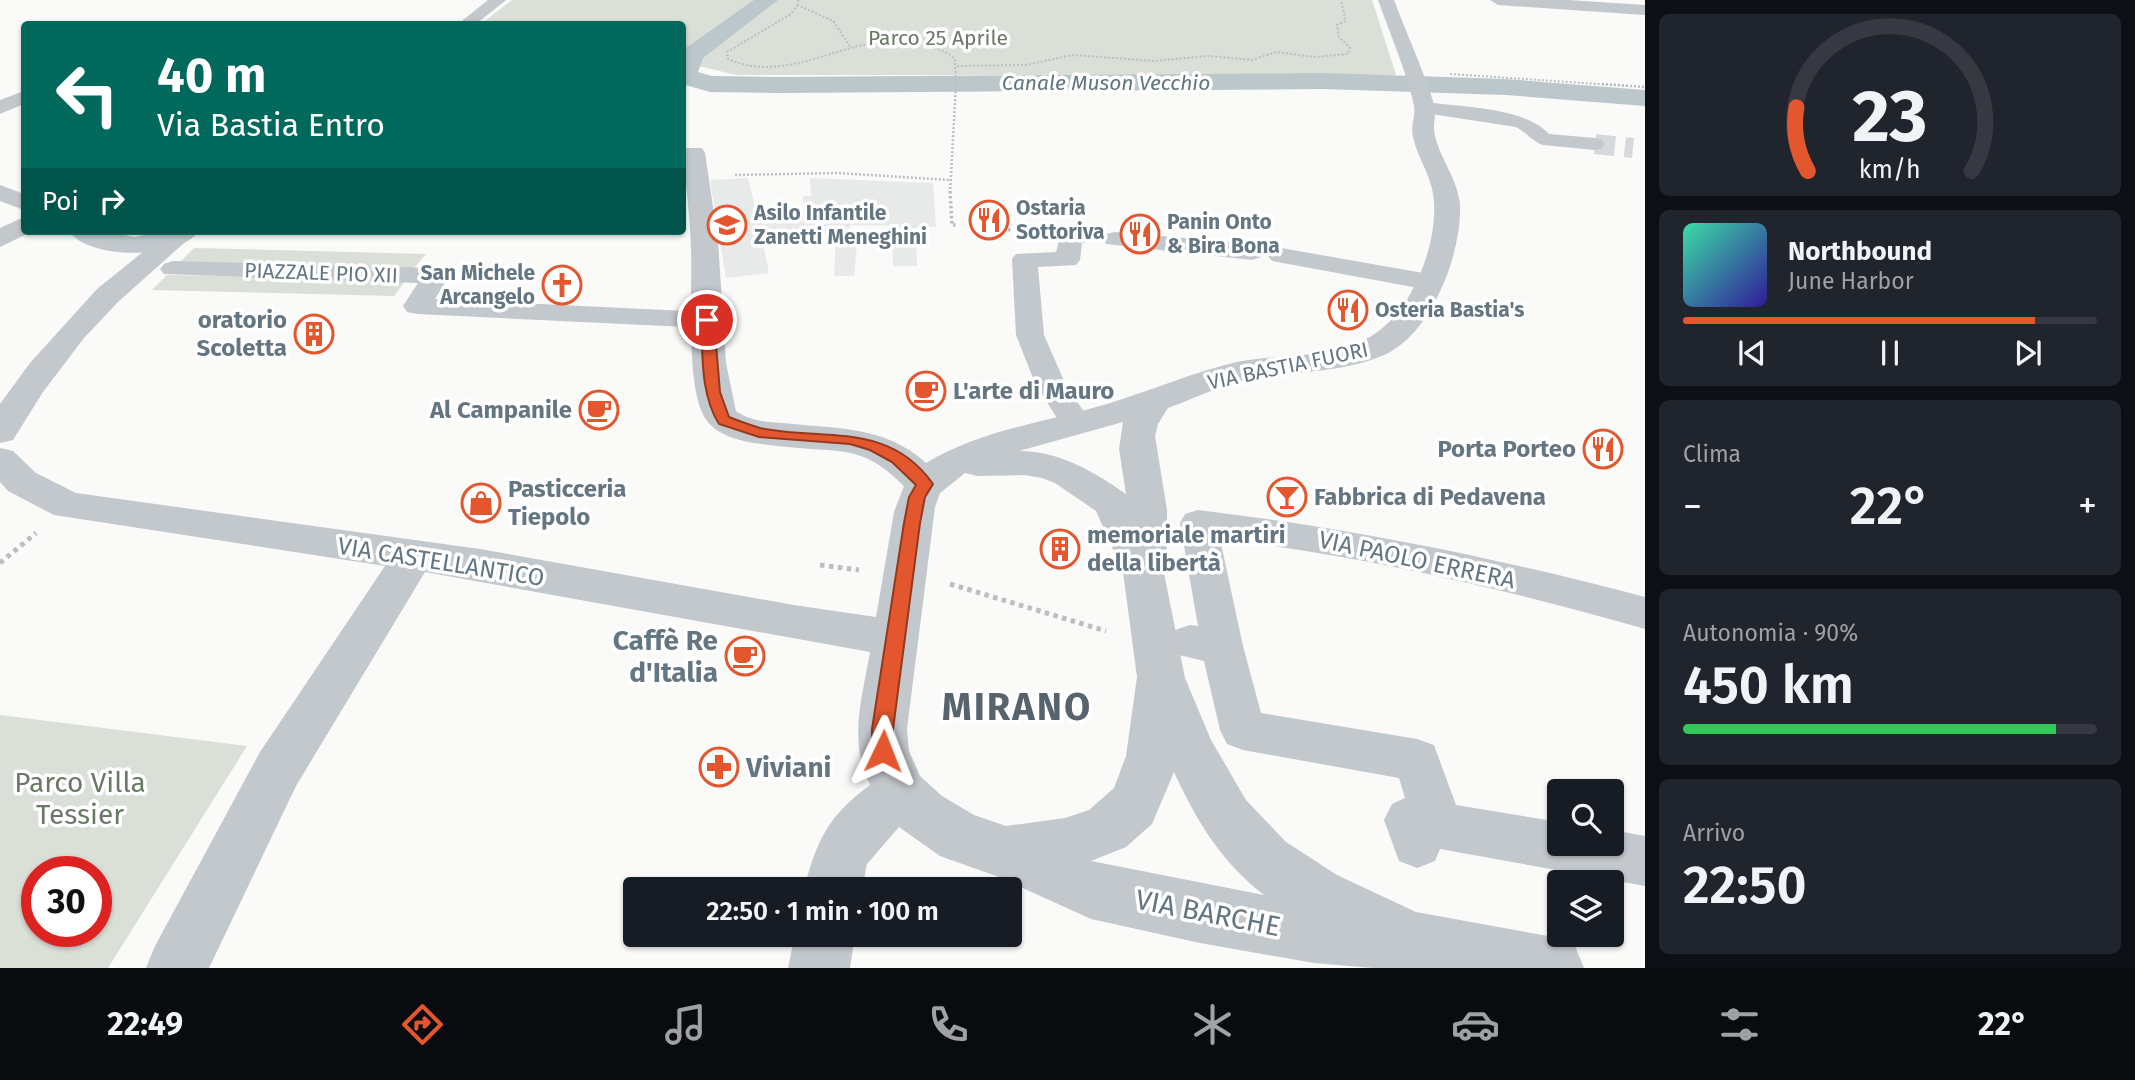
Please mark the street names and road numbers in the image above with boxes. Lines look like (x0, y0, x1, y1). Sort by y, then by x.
street label: PIAZZALE PIO XII (244, 257, 398, 289)
street label: VIA BASTIA FUORI (1205, 336, 1371, 396)
street label: VIA PAOLO ERRERA (1316, 526, 1518, 595)
street label: VIA CASTELLANTICO (336, 532, 546, 592)
street label: VIA BARCHE (1133, 883, 1283, 943)

